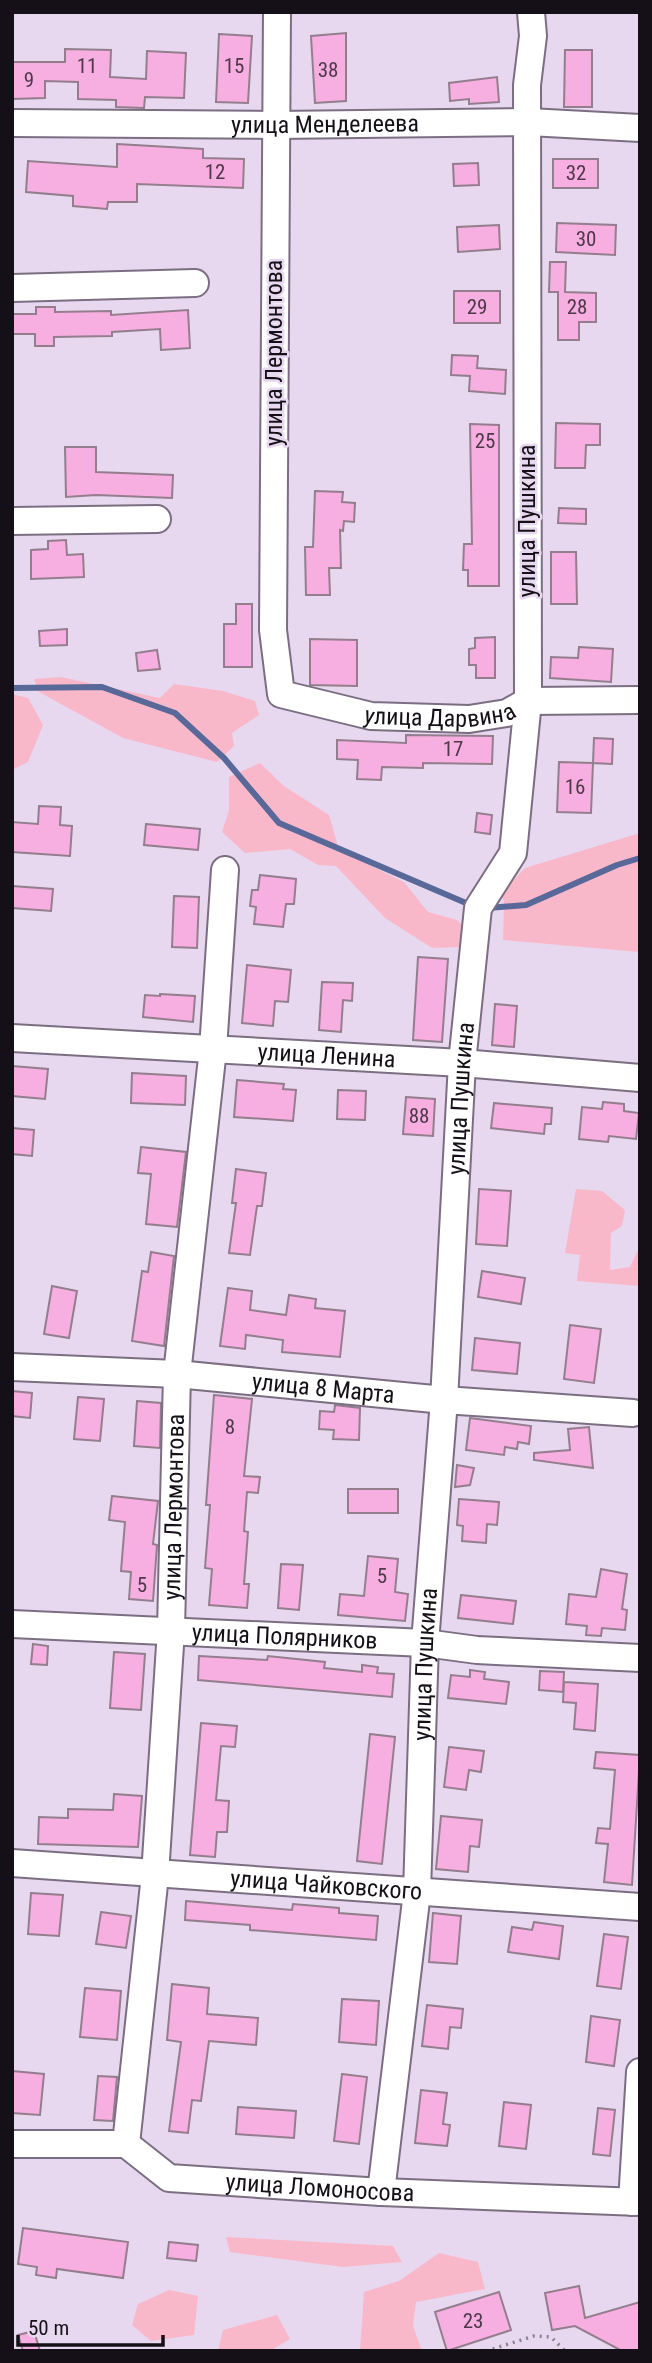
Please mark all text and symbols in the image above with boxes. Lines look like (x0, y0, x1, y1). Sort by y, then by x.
house number: 11 (77, 54, 97, 78)
house number: 15 (224, 54, 244, 78)
house number: 38 (318, 58, 338, 82)
house number: 9 (24, 68, 34, 92)
street label: улица Менделеева (231, 109, 419, 139)
house number: 12 (205, 160, 225, 184)
house number: 32 (566, 161, 586, 185)
house number: 30 (576, 227, 596, 251)
street label: улица Лермонтова (260, 260, 288, 446)
house number: 29 (467, 295, 487, 319)
house number: 28 (567, 295, 587, 319)
house number: 25 (475, 429, 495, 453)
street label: улица Пушкина (513, 445, 541, 597)
street label: улица Дарвина (361, 697, 521, 733)
house number: 17 (443, 737, 463, 761)
house number: 16 (565, 775, 585, 799)
street label: улица Пушкина (442, 1021, 480, 1176)
street label: улица Ленина (257, 1038, 396, 1073)
house number: 88 (409, 1104, 429, 1128)
street label: улица 8 Марта (251, 1367, 396, 1409)
street label: улица Лермонтова (158, 1413, 190, 1601)
house number: 8 (225, 1415, 235, 1439)
house number: 5 (377, 1564, 387, 1588)
house number: 5 (137, 1573, 147, 1597)
street label: улица Пушкина (408, 1587, 443, 1741)
street label: улица Полярников (191, 1618, 378, 1655)
street label: улица Чайковского (229, 1864, 423, 1906)
street label: улица Ломоносова (225, 2168, 415, 2207)
scale bar (18, 2304, 163, 2348)
house number: 23 (463, 2309, 483, 2333)
text: 50 m (28, 2316, 69, 2340)

